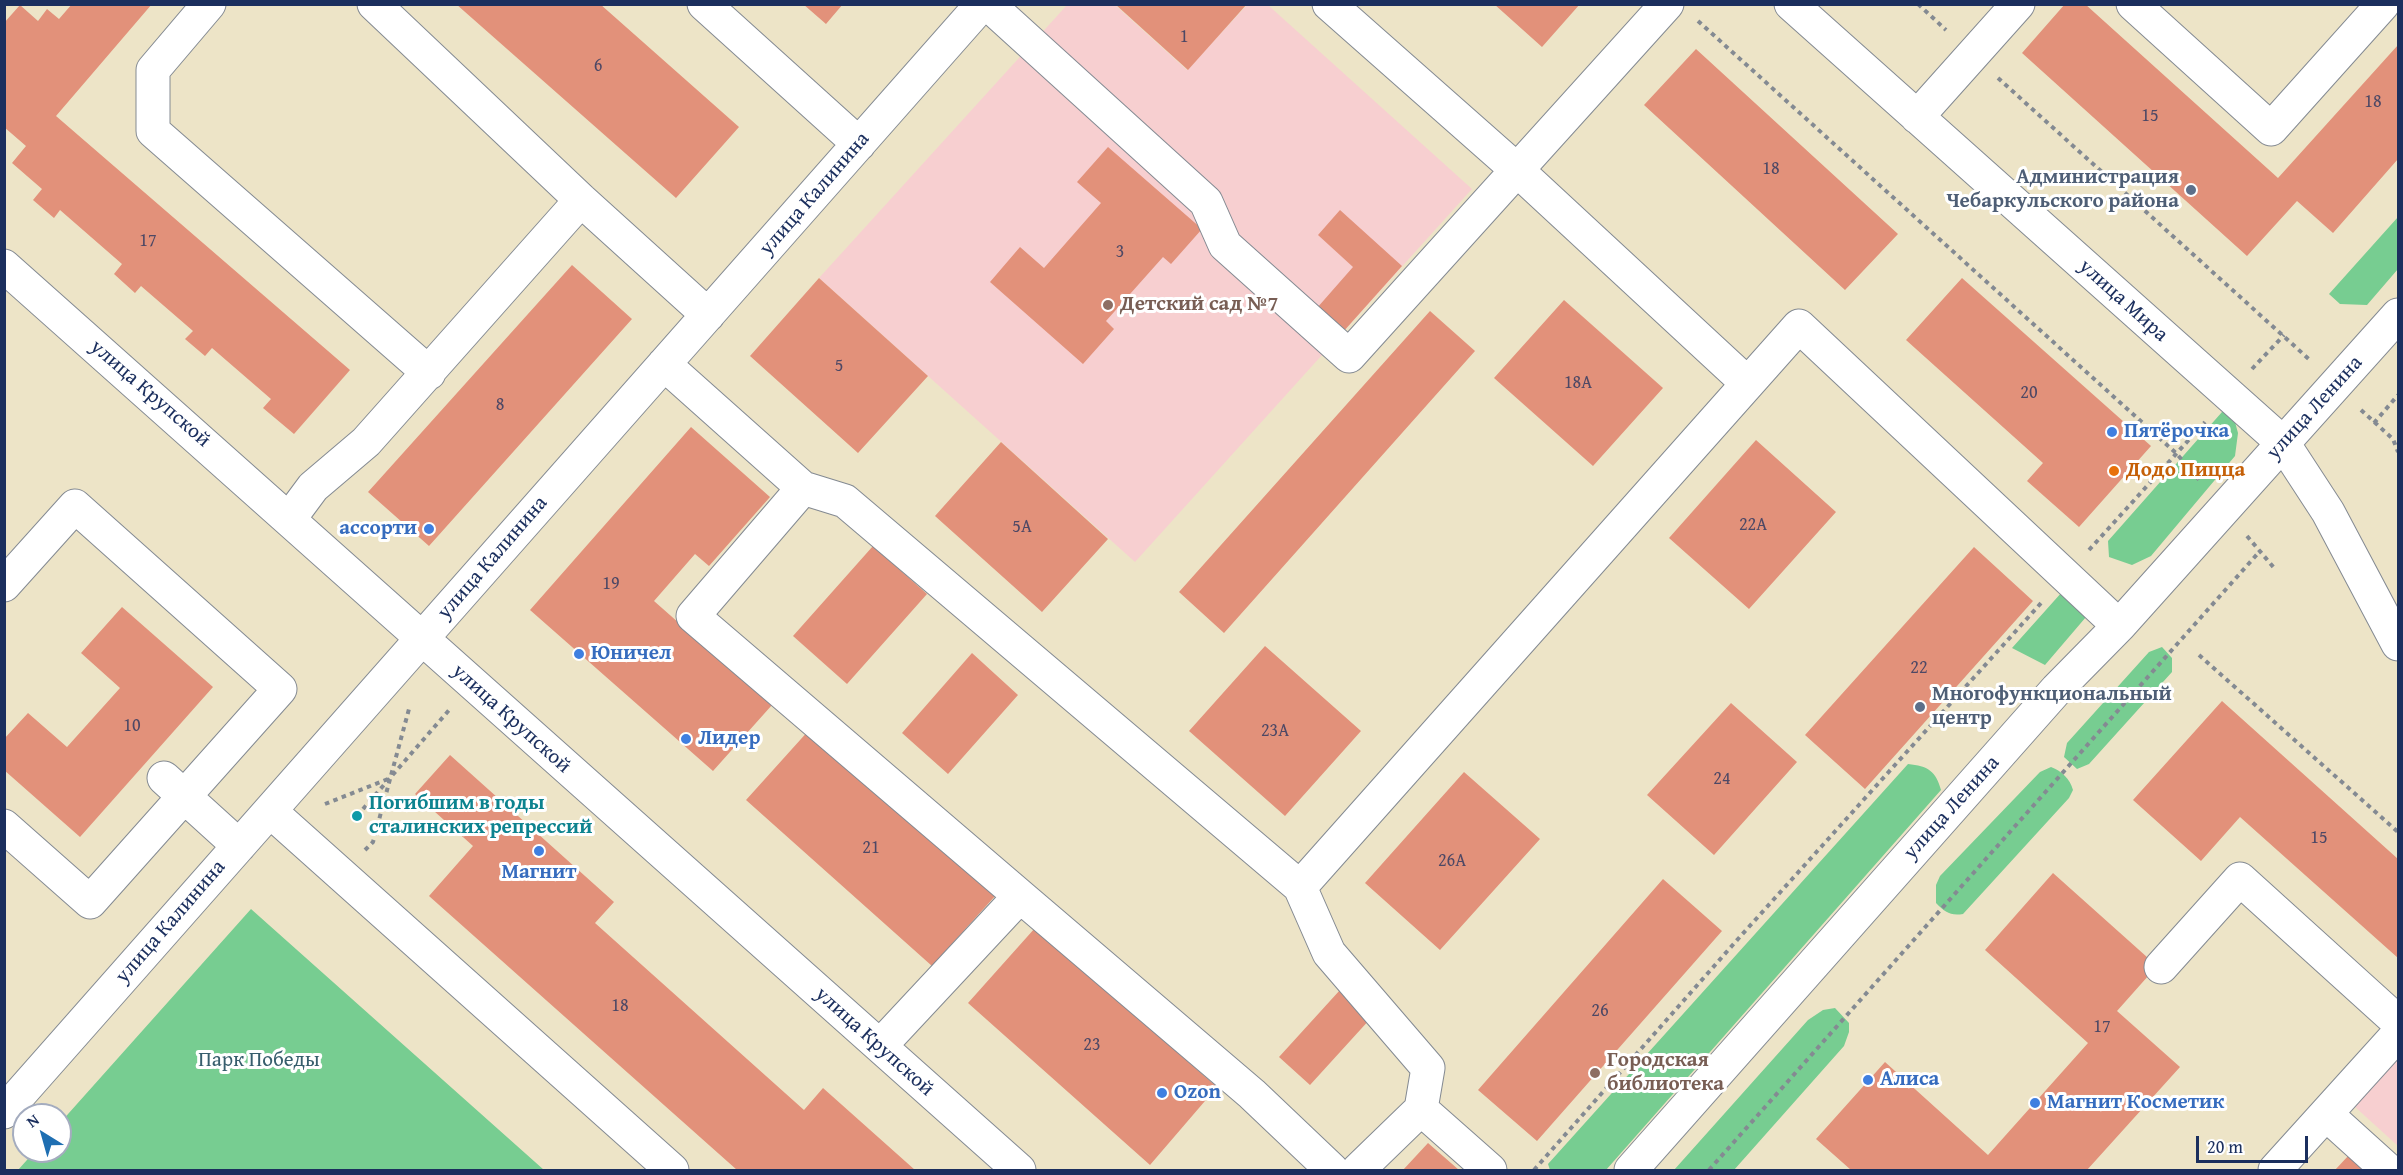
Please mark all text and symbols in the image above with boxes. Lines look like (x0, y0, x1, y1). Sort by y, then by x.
house number: 1 (1180, 26, 1188, 48)
house number: 6 (594, 55, 602, 77)
house number: 18 (2364, 91, 2382, 113)
house number: 15 (2141, 105, 2159, 127)
street label: улица Калинина (755, 127, 875, 261)
house number: 18 (1762, 158, 1780, 180)
place label: Администрация Чебаркульского района (1946, 165, 2179, 215)
marker: Администрация Чебаркульского района (2184, 183, 2198, 197)
house number: 17 (139, 230, 157, 252)
house number: 3 (1116, 241, 1124, 263)
street label: улица Мира (2073, 254, 2173, 348)
place label: Детский сад №7 (1120, 292, 1278, 318)
marker: Детский сад №7 (1101, 298, 1115, 312)
street label: улица Крупской (85, 335, 215, 453)
street label: улица Ленина (2262, 351, 2368, 465)
house number: 5 (835, 355, 843, 377)
house number: 18А (1564, 372, 1592, 394)
house number: 20 (2020, 382, 2038, 404)
house number: 8 (496, 394, 504, 416)
place label: Пятёрочка (2124, 419, 2229, 445)
marker: Пятёрочка (2105, 425, 2119, 439)
place label: Додо Пицца (2126, 458, 2245, 484)
marker: Додо Пицца (2107, 464, 2121, 478)
street label: улица Калинина (433, 491, 553, 625)
house number: 22А (1739, 514, 1767, 536)
place label: ассорти (339, 516, 417, 542)
house number: 5А (1012, 516, 1032, 538)
marker: ассорти (422, 522, 436, 536)
house number: 19 (602, 573, 620, 595)
place label: Юничел (591, 641, 671, 667)
marker: Юничел (572, 647, 586, 661)
house number: 22 (1910, 657, 1928, 679)
street label: улица Крупской (446, 659, 576, 779)
place label: Многофункциональный центр (1932, 682, 2172, 732)
marker: Многофункциональный центр (1913, 700, 1927, 714)
house number: 10 (123, 715, 141, 737)
house number: 23А (1261, 720, 1289, 742)
place label: Лидер (698, 726, 760, 752)
marker: Лидер (679, 732, 693, 746)
street label: улица Ленина (1899, 751, 2005, 865)
house number: 24 (1713, 768, 1731, 790)
place label: Погибшим в годы сталинских репрессий (369, 791, 592, 841)
marker: Погибшим в годы сталинских репрессий (350, 809, 364, 823)
house number: 15 (2310, 827, 2328, 849)
house number: 21 (862, 837, 880, 859)
marker: Магнит (532, 844, 546, 858)
house number: 26А (1438, 850, 1466, 872)
street label: улица Калинина (111, 855, 231, 989)
place label: Магнит (501, 860, 577, 886)
street label: улица Крупской (809, 982, 939, 1102)
house number: 18 (611, 995, 629, 1017)
house number: 26 (1591, 1000, 1609, 1022)
house number: 17 (2093, 1016, 2111, 1038)
house number: 23 (1083, 1034, 1101, 1056)
park label: Парк Победы (198, 1048, 320, 1074)
place label: Городская библиотека (1607, 1048, 1724, 1098)
marker: Городская библиотека (1588, 1066, 1602, 1080)
place label: Алиса (1880, 1067, 1939, 1093)
marker: Алиса (1861, 1073, 1875, 1087)
place label: Ozon (1174, 1080, 1221, 1106)
marker: Ozon (1155, 1086, 1169, 1100)
place label: Магнит Косметик (2047, 1090, 2224, 1116)
marker: Магнит Косметик (2028, 1096, 2042, 1110)
north arrow (12, 1103, 72, 1163)
text: N (21, 1107, 44, 1133)
scale bar (2199, 1124, 2312, 1162)
text: 20 m (2207, 1133, 2243, 1160)

